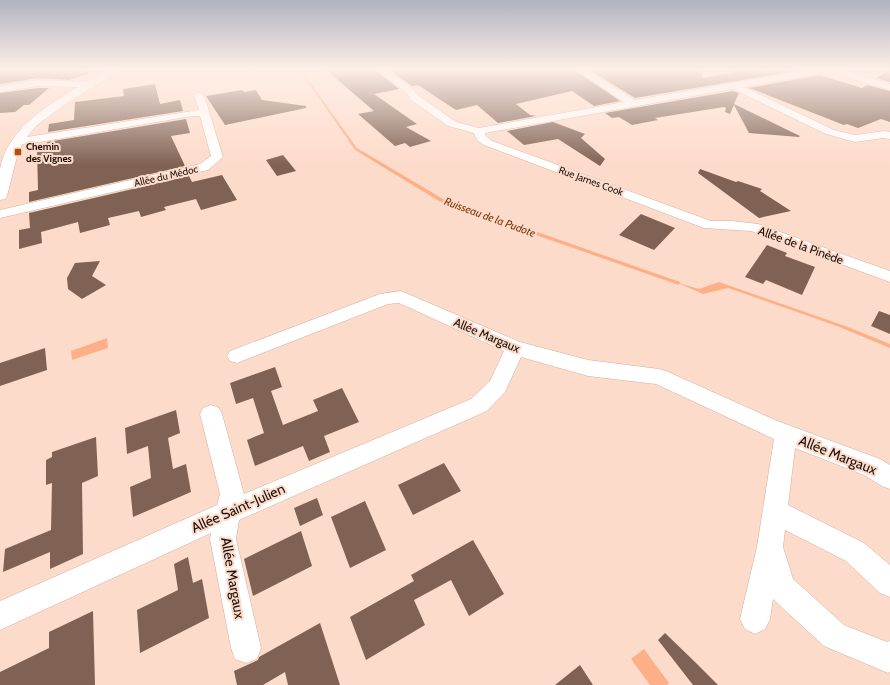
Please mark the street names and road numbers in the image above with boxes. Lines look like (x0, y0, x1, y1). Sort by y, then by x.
street label: Allée du Médoc (133, 162, 200, 190)
street label: Rue James Cook (557, 163, 625, 199)
street label: Allée de la Pinède (756, 223, 846, 267)
street label: Allée Margaux (451, 314, 523, 356)
street label: Allée Margaux (796, 431, 880, 479)
street label: Allée Saint-Julien (188, 479, 288, 537)
street label: Allée Margaux (217, 536, 249, 621)

